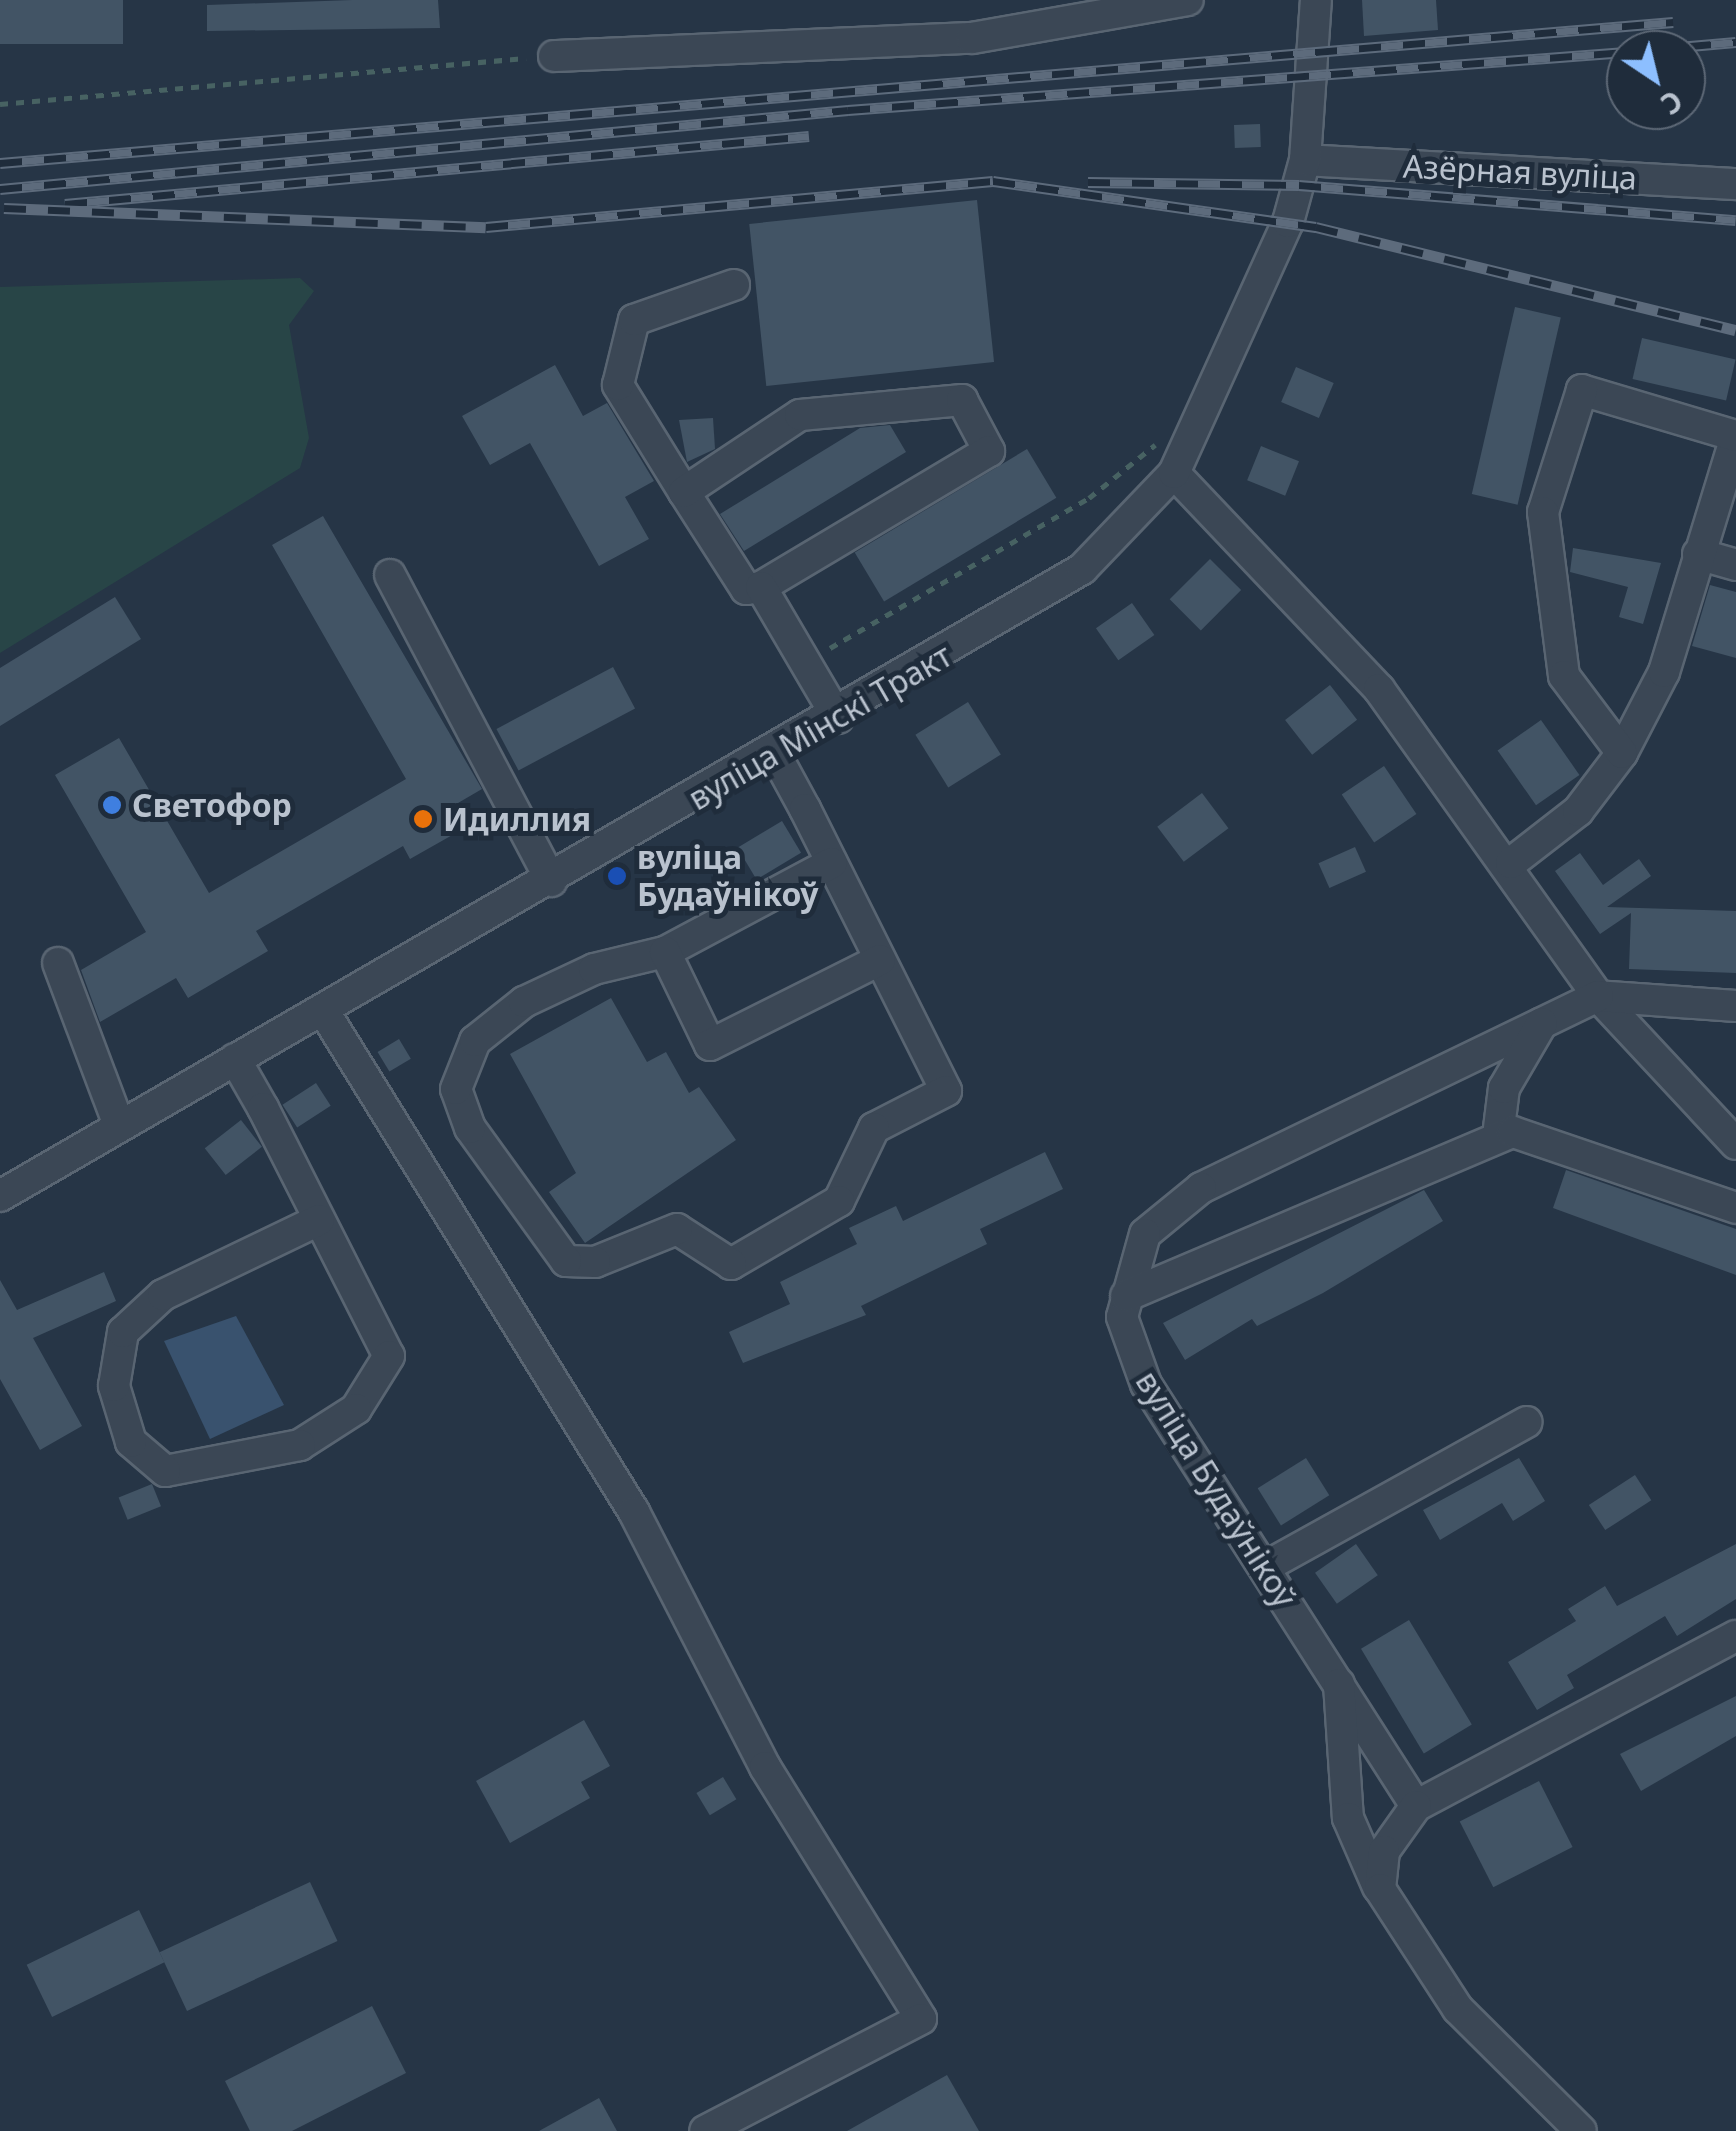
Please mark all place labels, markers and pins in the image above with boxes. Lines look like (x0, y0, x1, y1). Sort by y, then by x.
place label: Светофор (132, 786, 292, 824)
marker: Светофор (101, 794, 123, 816)
place label: Идиллия (443, 800, 591, 838)
marker: Идиллия (412, 808, 434, 830)
place label: вуліца Будаўнікоў (637, 839, 819, 914)
marker: вуліца Будаўнікоў (606, 865, 628, 887)

